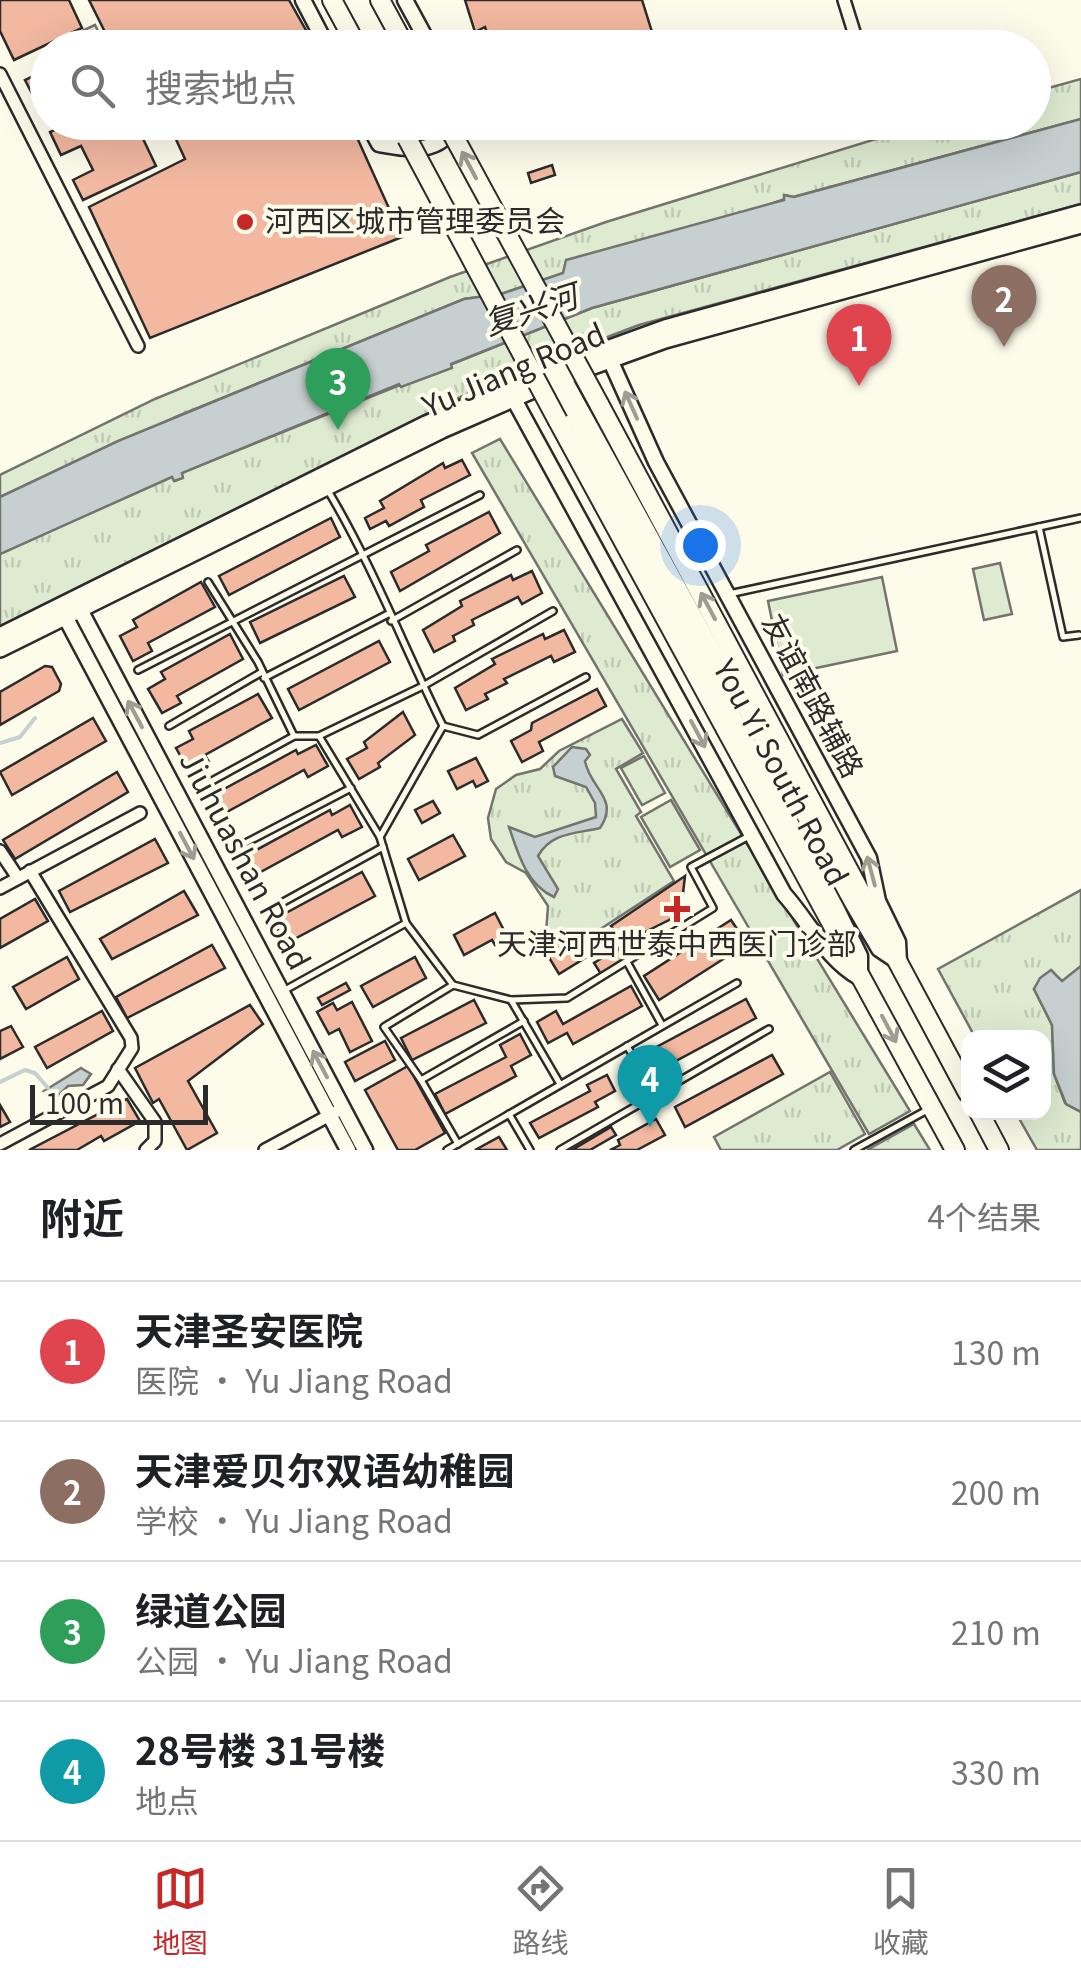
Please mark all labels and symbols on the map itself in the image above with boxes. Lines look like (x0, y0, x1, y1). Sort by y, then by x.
one-way arrow (459, 151, 479, 180)
place label: 河西区城市管理委员会 (265, 197, 565, 241)
marker: 河西区城市管理委员会 (234, 211, 256, 233)
pin: 2 (972, 264, 1036, 347)
water label: 复兴河 (477, 269, 589, 344)
pin: 1 (826, 304, 892, 386)
street label: Yu Jiang Road (414, 310, 611, 427)
pin: 3 (306, 348, 370, 430)
one-way arrow (621, 390, 639, 421)
your location (675, 520, 726, 571)
one-way arrow (697, 592, 717, 622)
street label: 友谊南路辅路 (753, 605, 876, 784)
street label: You Yi South Road (704, 650, 861, 893)
one-way arrow (125, 700, 145, 730)
one-way arrow (689, 719, 708, 749)
street label: Jiuhuashan Road (170, 743, 323, 977)
one-way arrow (178, 831, 198, 861)
one-way arrow (860, 855, 879, 887)
marker: 天津河西世泰中西医门诊部 (664, 896, 690, 922)
place label: 天津河西世泰中西医门诊部 (497, 920, 857, 964)
one-way arrow (880, 1014, 900, 1044)
pin: 4 (618, 1044, 682, 1127)
one-way arrow (310, 1049, 329, 1079)
scale bar (30, 1080, 208, 1124)

